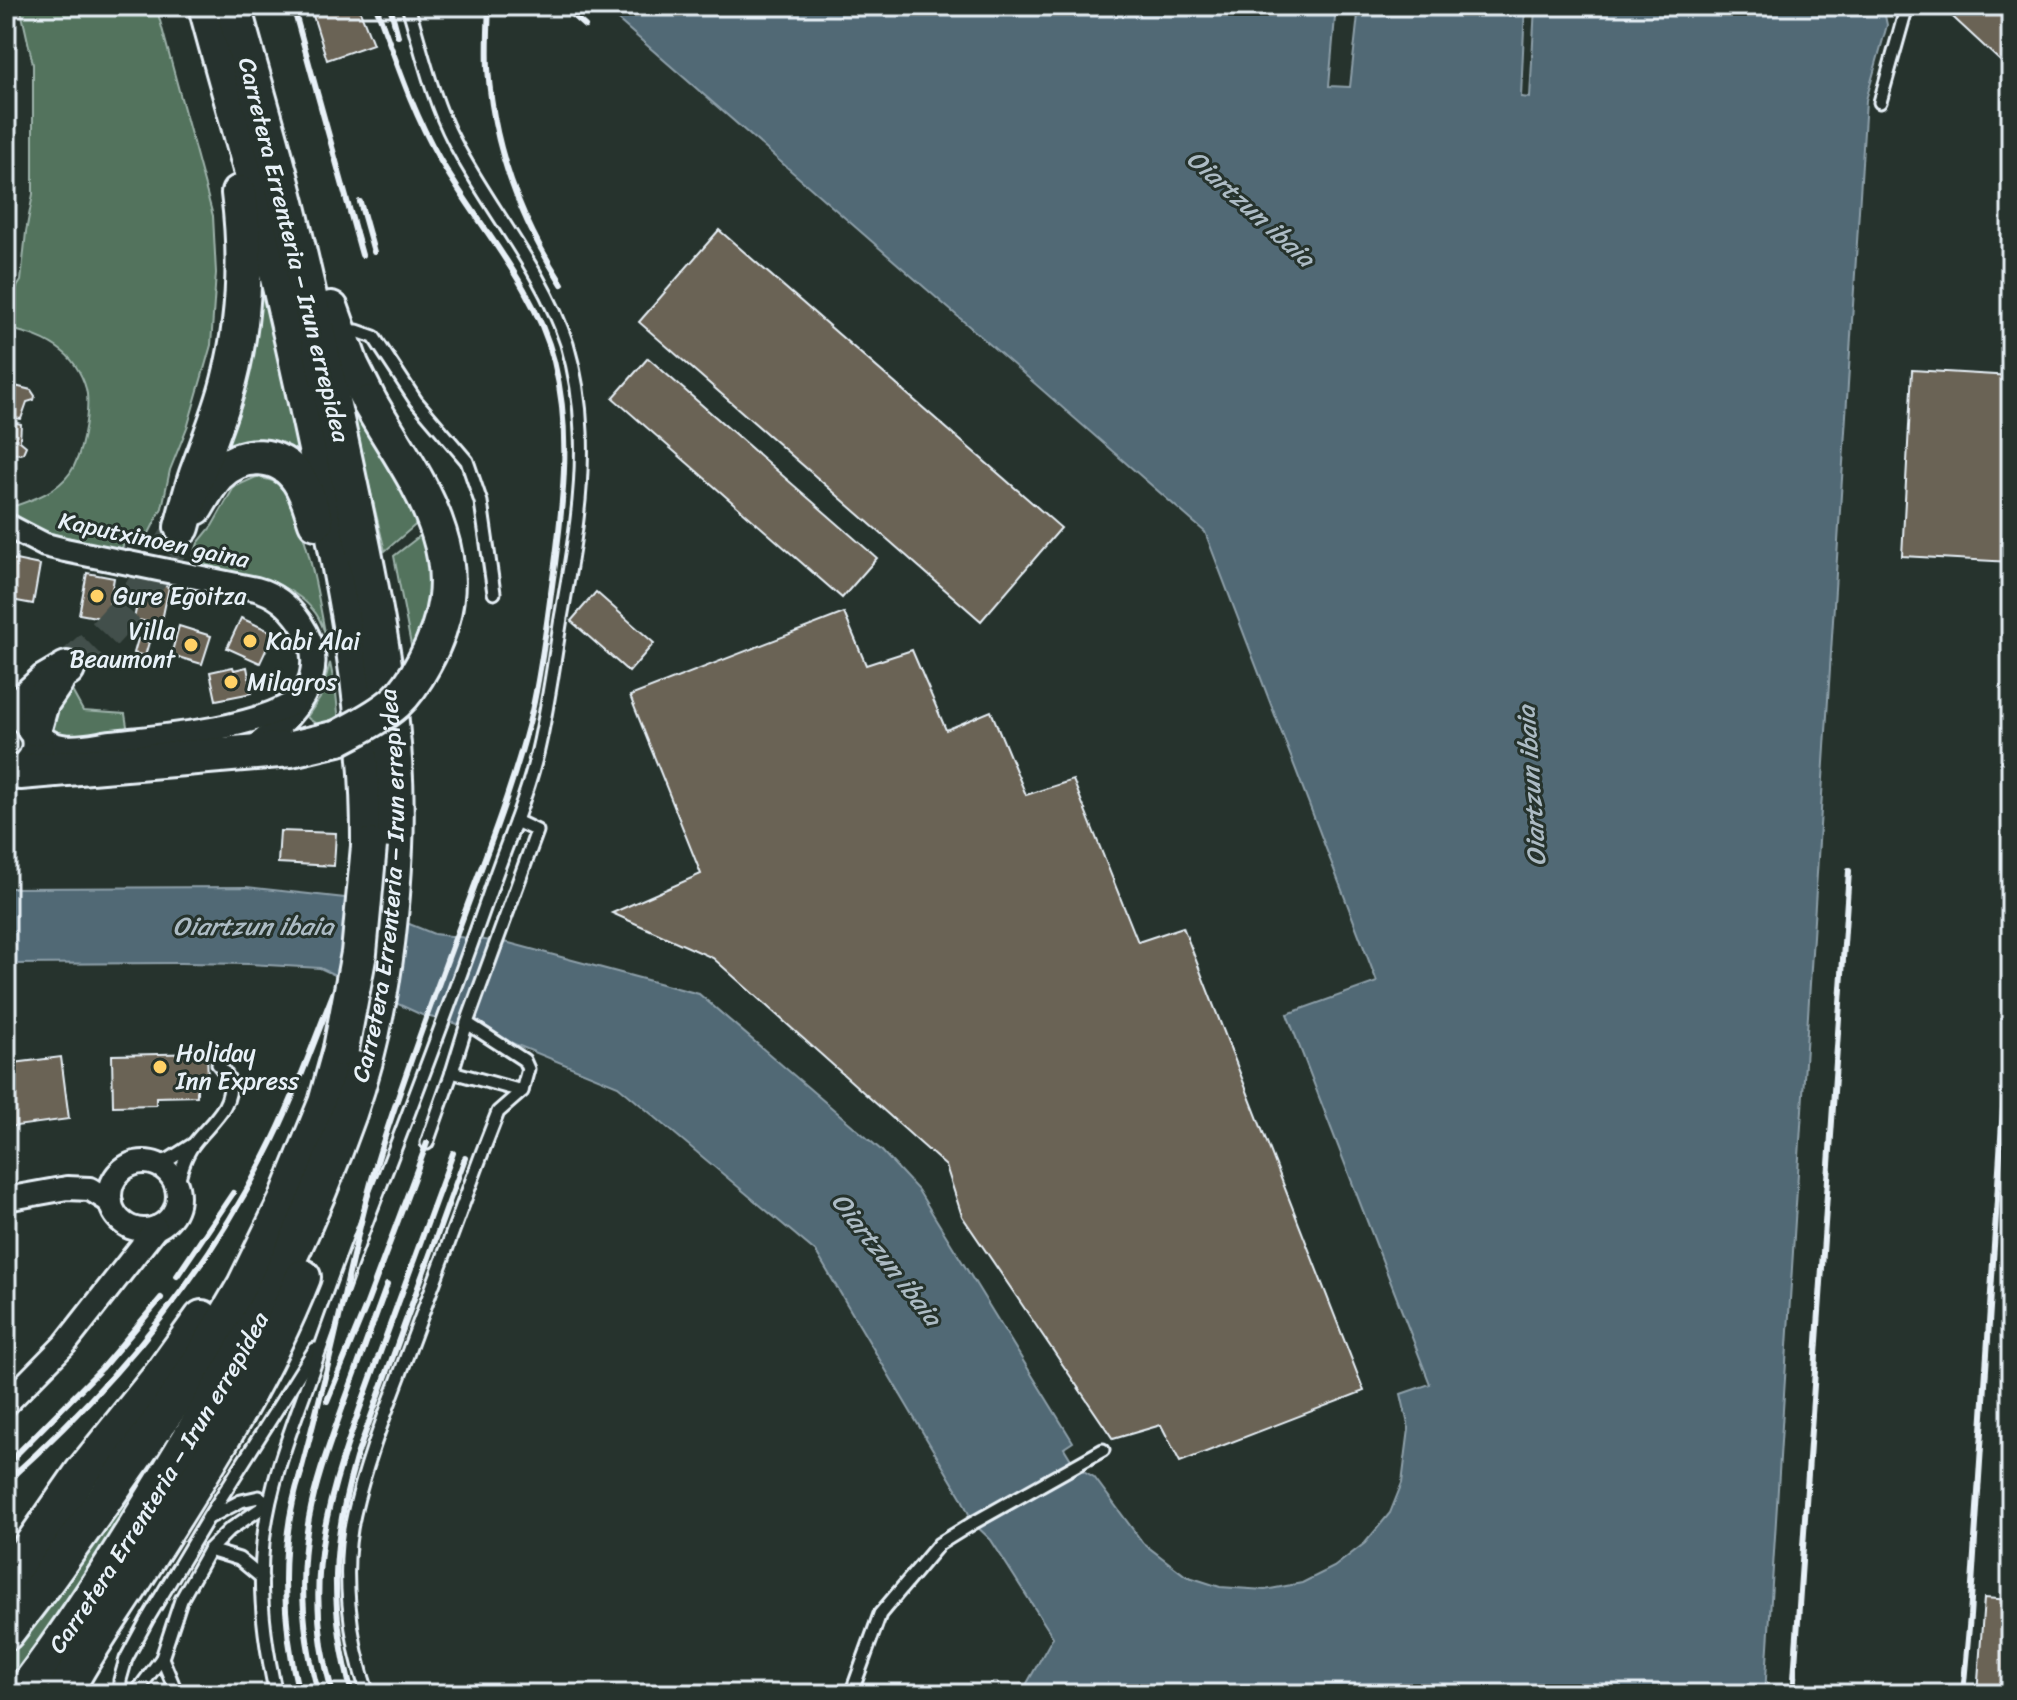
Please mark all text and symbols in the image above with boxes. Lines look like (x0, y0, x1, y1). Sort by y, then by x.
street label: Carretera Errenteria – Irun errepidea (226, 53, 362, 448)
water label: Oiartzun ibaia (1176, 137, 1327, 280)
street label: Kaputxinoen gaina (55, 499, 254, 581)
place label: Gure Egoitza (113, 575, 247, 617)
marker: Gure Egoitza (88, 587, 106, 605)
place label: Villa Beaumont (69, 610, 176, 680)
place label: Kabi Alai (266, 620, 361, 662)
marker: Kabi Alai (241, 632, 259, 650)
marker: Villa Beaumont (182, 636, 200, 654)
place label: Milagros (247, 661, 338, 703)
marker: Milagros (222, 673, 240, 691)
street label: Carretera Errenteria – Irun errepidea (339, 686, 417, 1087)
water label: Oiartzun ibaia (1502, 702, 1560, 868)
water label: Oiartzun ibaia (173, 903, 335, 949)
place label: Holiday Inn Express (175, 1032, 300, 1102)
marker: Holiday Inn Express (151, 1058, 169, 1076)
water label: Oiartzun ibaia (819, 1182, 956, 1338)
street label: Carretera Errenteria – Irun errepidea (37, 1303, 281, 1663)

